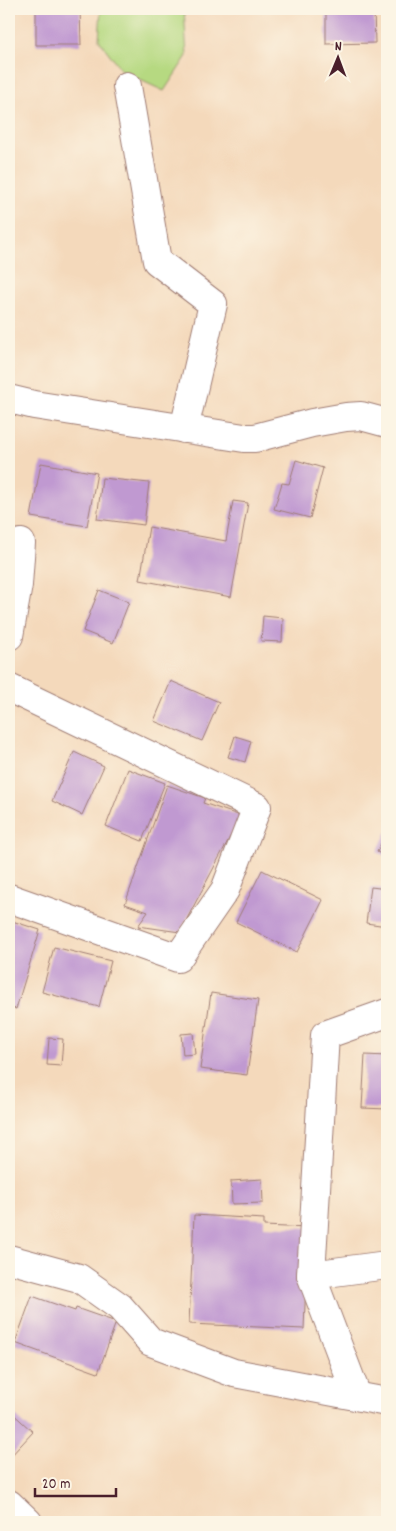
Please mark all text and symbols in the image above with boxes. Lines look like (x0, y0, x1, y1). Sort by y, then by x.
north arrow (314, 32, 364, 82)
text: N (335, 37, 342, 57)
scale bar (35, 1466, 116, 1498)
text: 20 m (42, 1474, 70, 1496)

